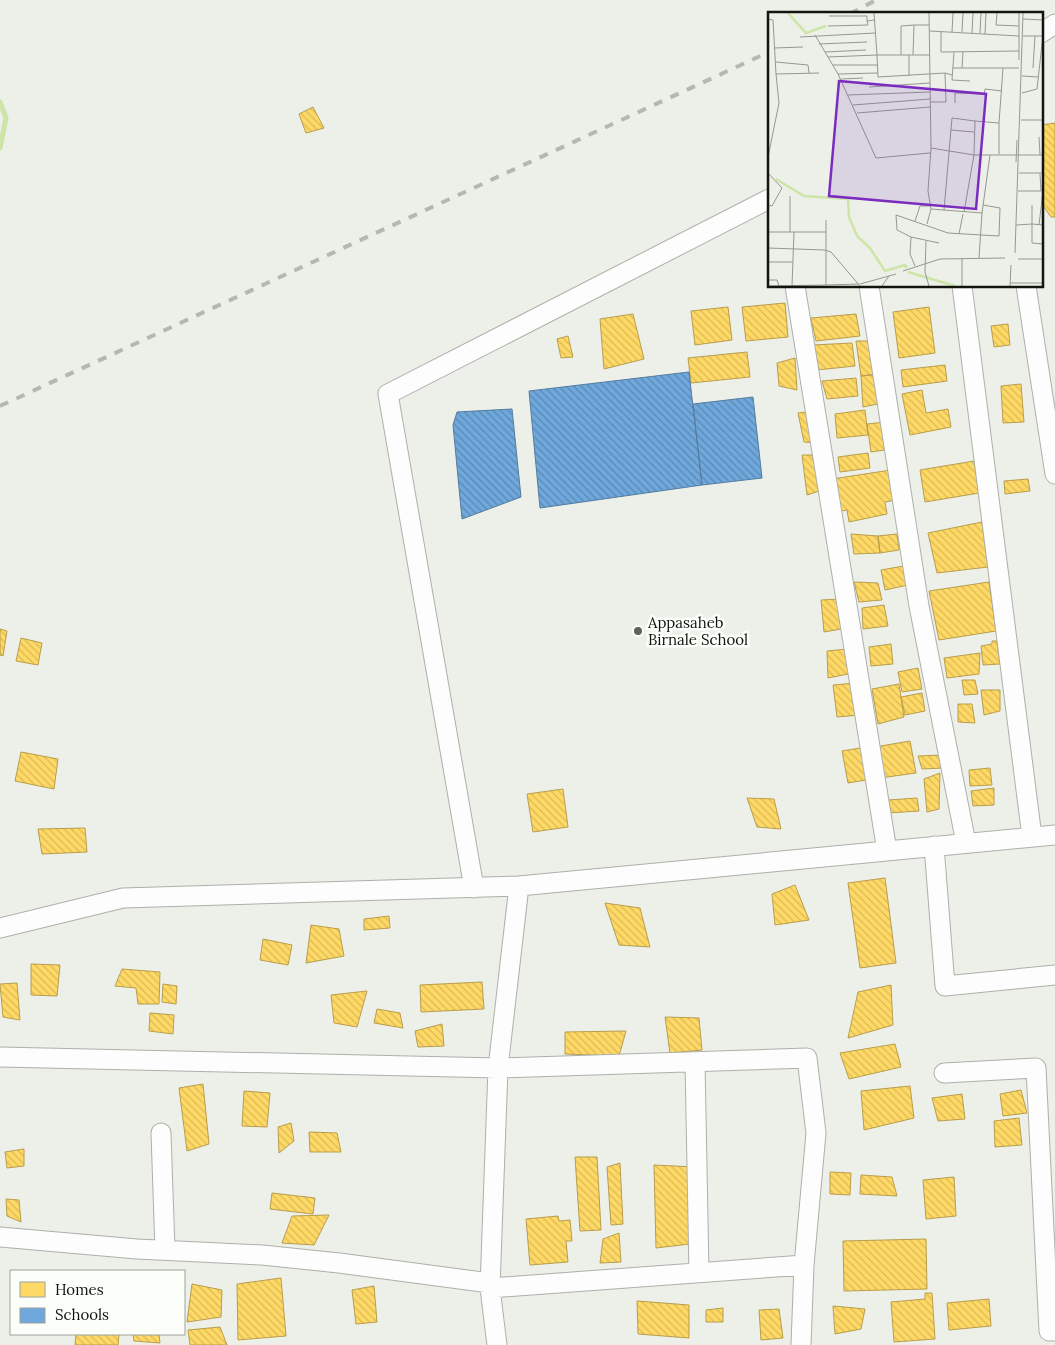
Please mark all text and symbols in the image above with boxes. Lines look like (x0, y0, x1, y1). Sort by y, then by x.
inset map (768, 12, 1042, 288)
place label: Appasaheb Birnale School (647, 613, 748, 649)
marker: Appasaheb Birnale School (632, 625, 644, 637)
legend (10, 1270, 185, 1335)
text: Homes (55, 1280, 104, 1299)
text: Schools (55, 1305, 109, 1324)

